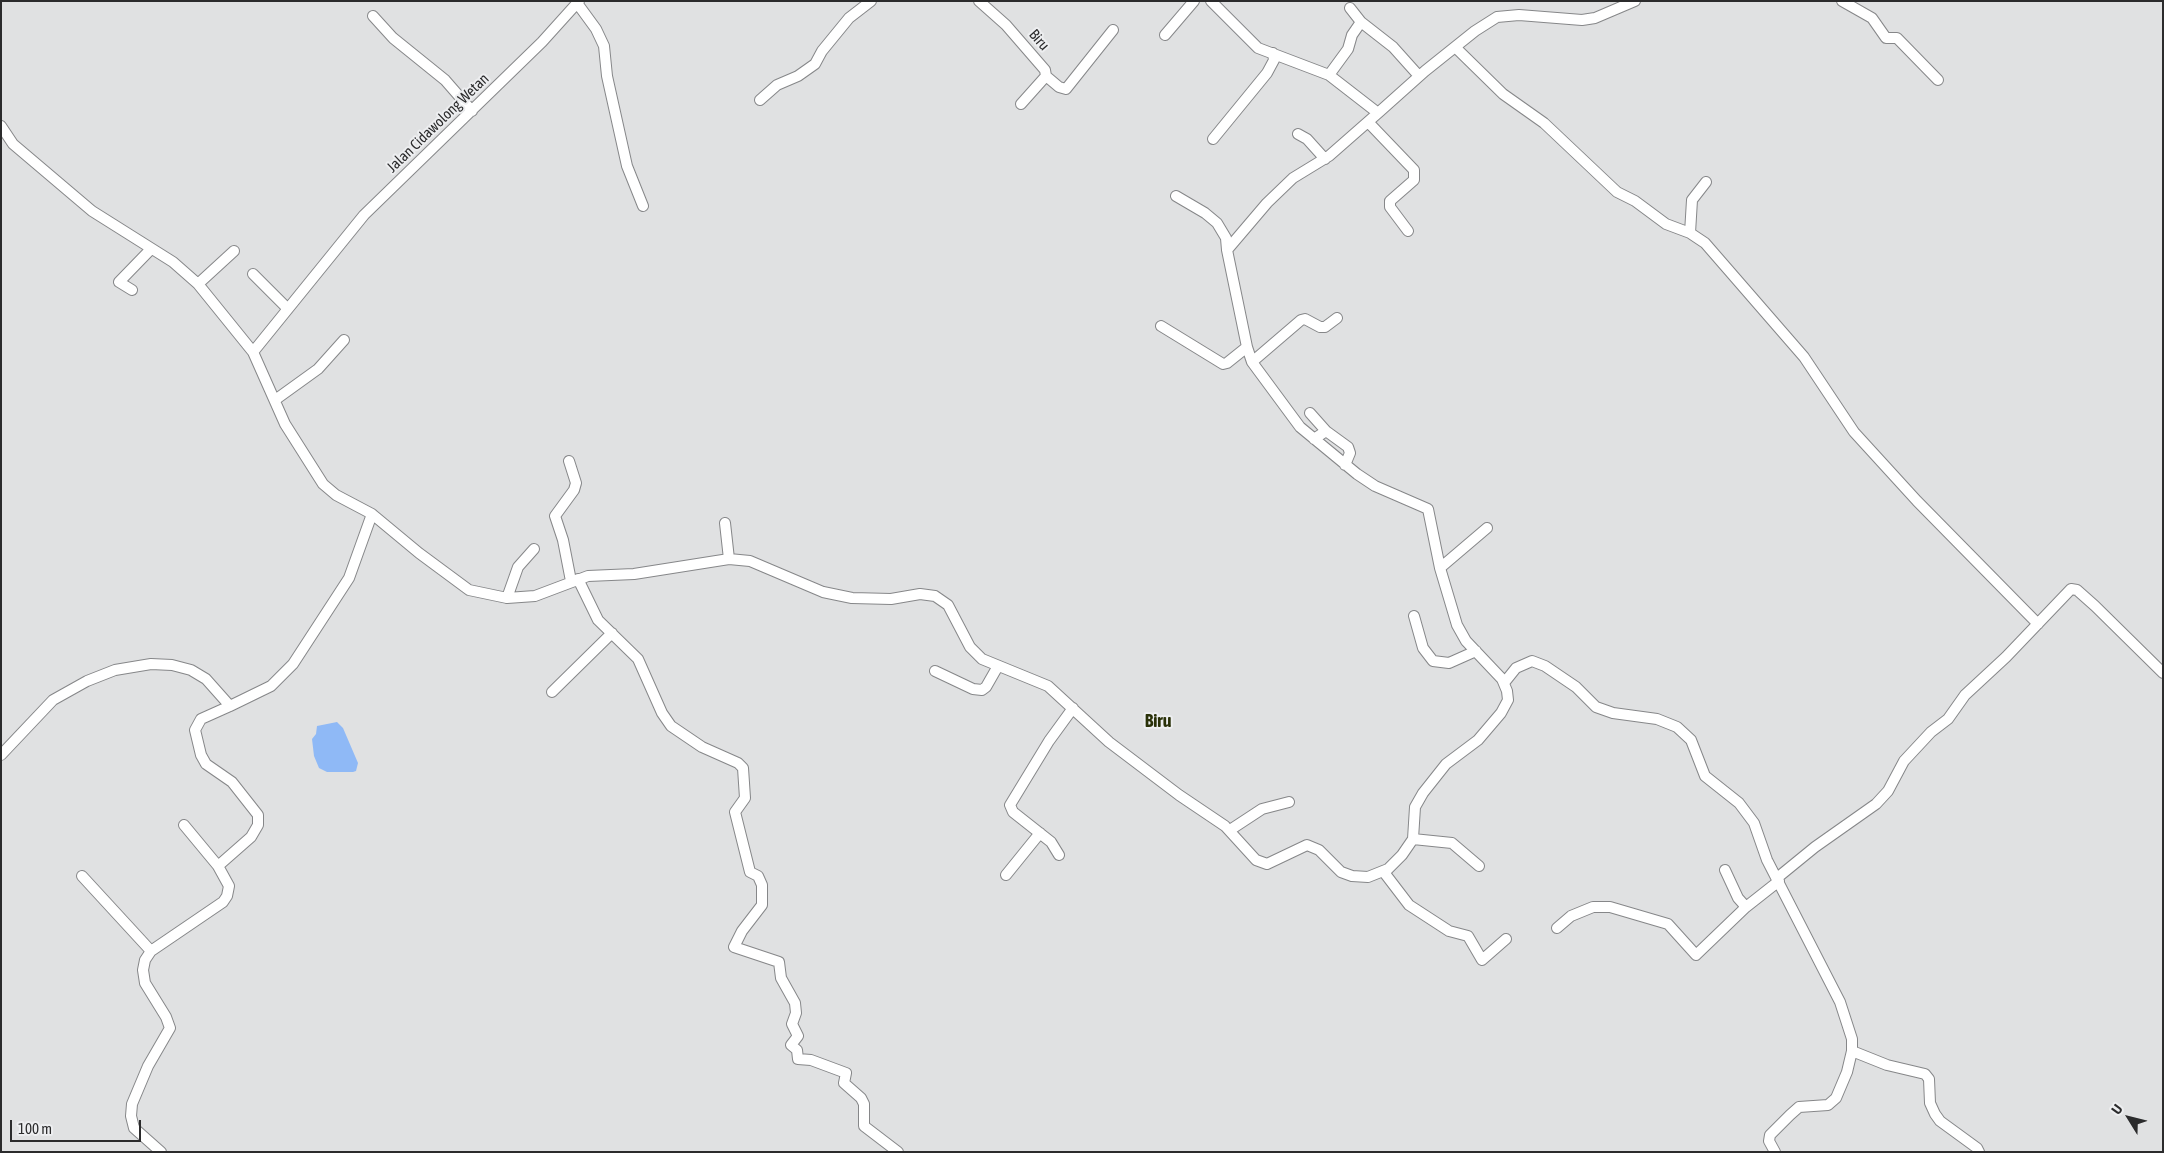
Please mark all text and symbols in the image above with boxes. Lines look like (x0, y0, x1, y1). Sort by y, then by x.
street label: Biru (1025, 26, 1053, 54)
street label: Jalan Cidawolong Wetan (383, 70, 493, 176)
district label: Biru (1145, 710, 1171, 732)
north arrow (2104, 1093, 2154, 1143)
text: U (2108, 1101, 2126, 1117)
scale bar (12, 1110, 144, 1142)
text: 100 m (18, 1120, 52, 1137)

